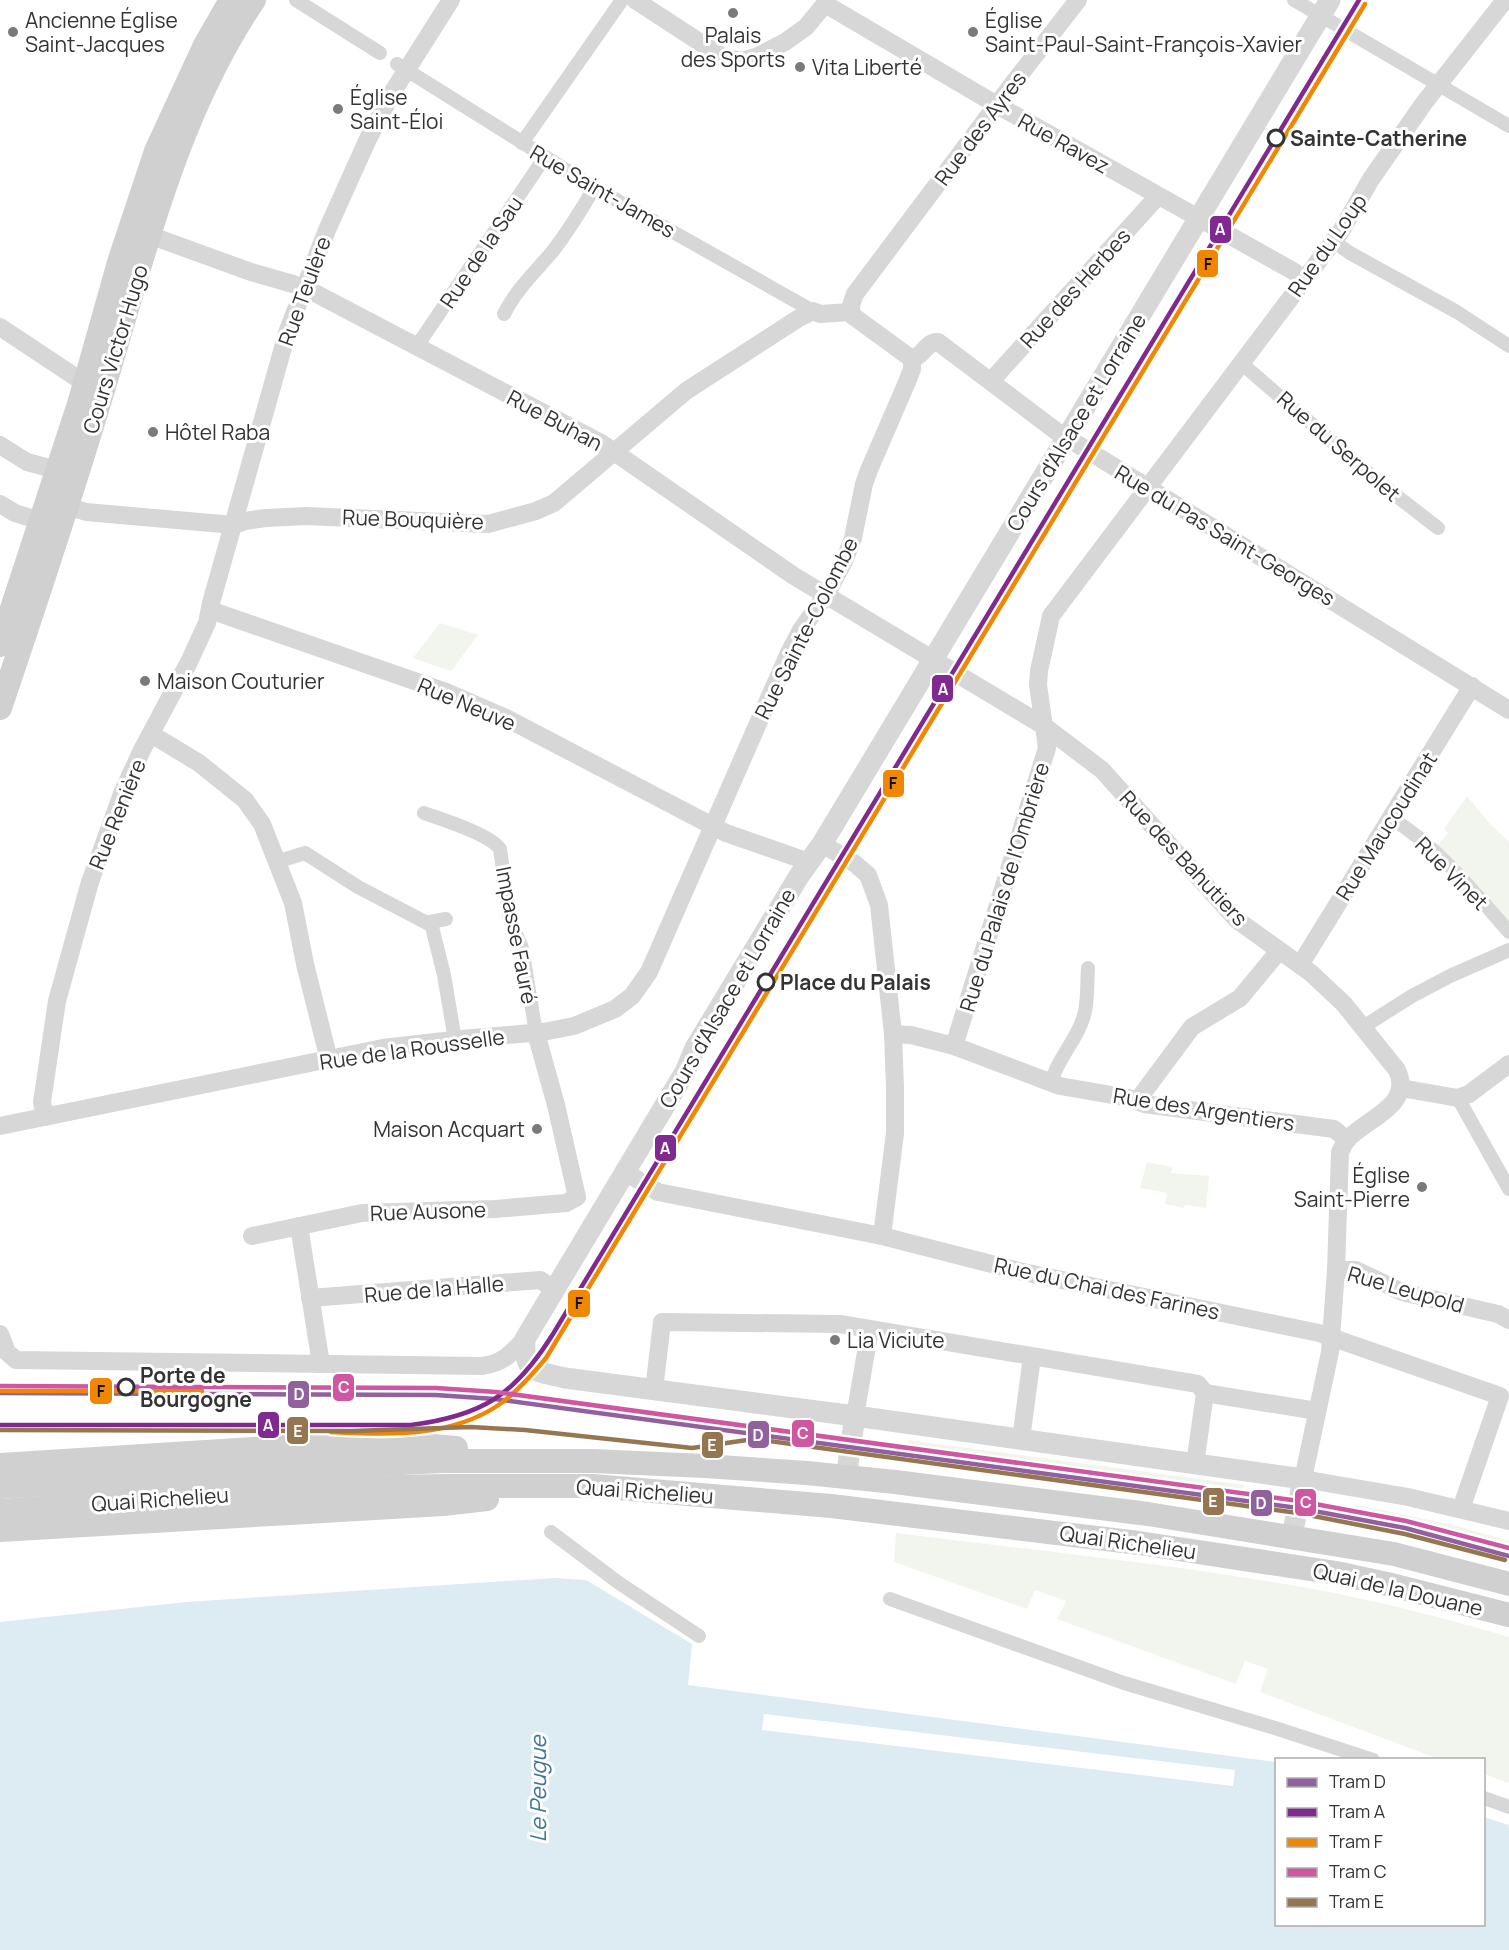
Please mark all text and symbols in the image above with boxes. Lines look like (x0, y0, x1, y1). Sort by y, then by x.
place label: Ancienne Église Saint-Jacques (25, 6, 178, 58)
marker: Palais des Sports (726, 6, 740, 20)
place label: Église Saint-Paul-Saint-François-Xavier (985, 6, 1303, 58)
place label: Palais des Sports (681, 21, 785, 73)
marker: Ancienne Église Saint-Jacques (6, 25, 20, 39)
marker: Église Saint-Paul-Saint-François-Xavier (966, 25, 980, 39)
place label: Vita Liberté (812, 53, 922, 81)
marker: Vita Liberté (793, 60, 807, 74)
street label: Rue des Ayres (928, 65, 1032, 191)
place label: Église Saint-Éloi (350, 83, 443, 135)
marker: Église Saint-Éloi (331, 102, 345, 116)
street label: Rue Ravez (1013, 106, 1115, 180)
place label: Sainte-Catherine (1290, 124, 1467, 152)
marker: Sainte-Catherine (1267, 129, 1285, 147)
street label: Rue Saint-James (525, 138, 681, 244)
street label: Rue du Loup (1281, 188, 1373, 302)
street label: Rue de la Sau (433, 191, 529, 313)
line badge: A (1209, 215, 1232, 244)
text: A (1215, 218, 1226, 240)
street label: Rue des Herbes (1014, 222, 1136, 354)
street label: Rue Teulère (271, 232, 337, 350)
line badge: F (1196, 249, 1219, 278)
text: F (1204, 253, 1213, 275)
street label: Cours Victor Hugo (76, 261, 154, 437)
street label: Cours d'Alsace et Lorraine (1000, 308, 1152, 536)
street label: Rue Buhan (502, 383, 608, 457)
street label: Rue du Serpolet (1271, 385, 1407, 507)
place label: Hôtel Raba (165, 418, 270, 446)
marker: Hôtel Raba (146, 425, 160, 439)
street label: Rue du Pas Saint-Georges (1110, 458, 1340, 612)
street label: Rue Bouquière (342, 503, 484, 535)
street label: Rue Sainte-Colombe (748, 532, 864, 724)
place label: Maison Couturier (157, 667, 325, 695)
street label: Rue Neuve (414, 671, 520, 737)
marker: Maison Couturier (138, 674, 152, 688)
line badge: A (931, 674, 954, 703)
text: A (938, 678, 949, 700)
street label: Rue Maucoudinat (1329, 746, 1443, 906)
street label: Rue Renière (82, 755, 152, 873)
street label: Rue du Palais de l'Ombrière (953, 759, 1055, 1015)
line badge: F (882, 769, 905, 798)
text: F (889, 772, 898, 794)
street label: Rue des Bahutiers (1114, 784, 1254, 932)
street label: Rue Vinet (1409, 830, 1495, 916)
street label: Impasse Fauré (490, 864, 544, 1006)
street label: Cours d'Alsace et Lorraine (653, 883, 801, 1113)
place label: Place du Palais (780, 968, 931, 996)
marker: Place du Palais (757, 973, 775, 991)
street label: Rue de la Rousselle (318, 1022, 506, 1076)
street label: Rue des Argentiers (1111, 1081, 1297, 1137)
place label: Maison Acquart (373, 1115, 525, 1143)
marker: Maison Acquart (530, 1122, 544, 1136)
line badge: A (654, 1134, 677, 1162)
text: A (660, 1137, 671, 1159)
place label: Église Saint-Pierre (1294, 1161, 1410, 1213)
marker: Église Saint-Pierre (1415, 1180, 1429, 1194)
street label: Rue Ausone (369, 1195, 487, 1227)
street label: Rue du Chai des Farines (992, 1250, 1222, 1326)
street label: Rue Leupold (1345, 1259, 1467, 1319)
street label: Rue de la Halle (363, 1269, 505, 1309)
line badge: F (567, 1289, 591, 1318)
text: F (575, 1292, 584, 1314)
place label: Lia Viciute (847, 1326, 945, 1354)
marker: Lia Viciute (828, 1333, 842, 1347)
place label: Porte de Bourgogne (140, 1361, 252, 1413)
line badge: C (332, 1373, 355, 1402)
text: C (338, 1376, 350, 1398)
line badge: F (89, 1377, 113, 1405)
marker: Porte de Bourgogne (117, 1378, 135, 1396)
text: F (97, 1380, 106, 1402)
line badge: D (287, 1380, 310, 1409)
text: D (293, 1383, 305, 1405)
line badge: A (257, 1411, 280, 1439)
text: A (263, 1414, 274, 1436)
line badge: E (286, 1416, 309, 1445)
line badge: C (791, 1419, 815, 1448)
text: E (293, 1420, 303, 1442)
line badge: D (747, 1420, 770, 1449)
text: C (797, 1422, 809, 1444)
text: D (752, 1424, 764, 1446)
line badge: E (701, 1431, 724, 1459)
text: E (707, 1434, 717, 1456)
street label: Quai Richelieu (575, 1472, 715, 1510)
street label: Quai Richelieu (90, 1480, 230, 1518)
line badge: E (1202, 1487, 1225, 1516)
line badge: C (1294, 1488, 1317, 1517)
line badge: D (1250, 1489, 1273, 1517)
text: E (1208, 1490, 1218, 1512)
text: C (1300, 1491, 1312, 1513)
text: D (1255, 1492, 1267, 1514)
street label: Quai Richelieu (1058, 1519, 1198, 1565)
street label: Quai de la Douane (1310, 1556, 1486, 1622)
water label: Le Peugue (523, 1735, 553, 1842)
legend (1275, 1758, 1485, 1926)
text: Tram D (1329, 1769, 1386, 1793)
text: Tram A (1329, 1799, 1386, 1823)
text: Tram F (1329, 1829, 1383, 1853)
text: Tram C (1329, 1859, 1387, 1883)
text: Tram E (1329, 1889, 1384, 1913)

